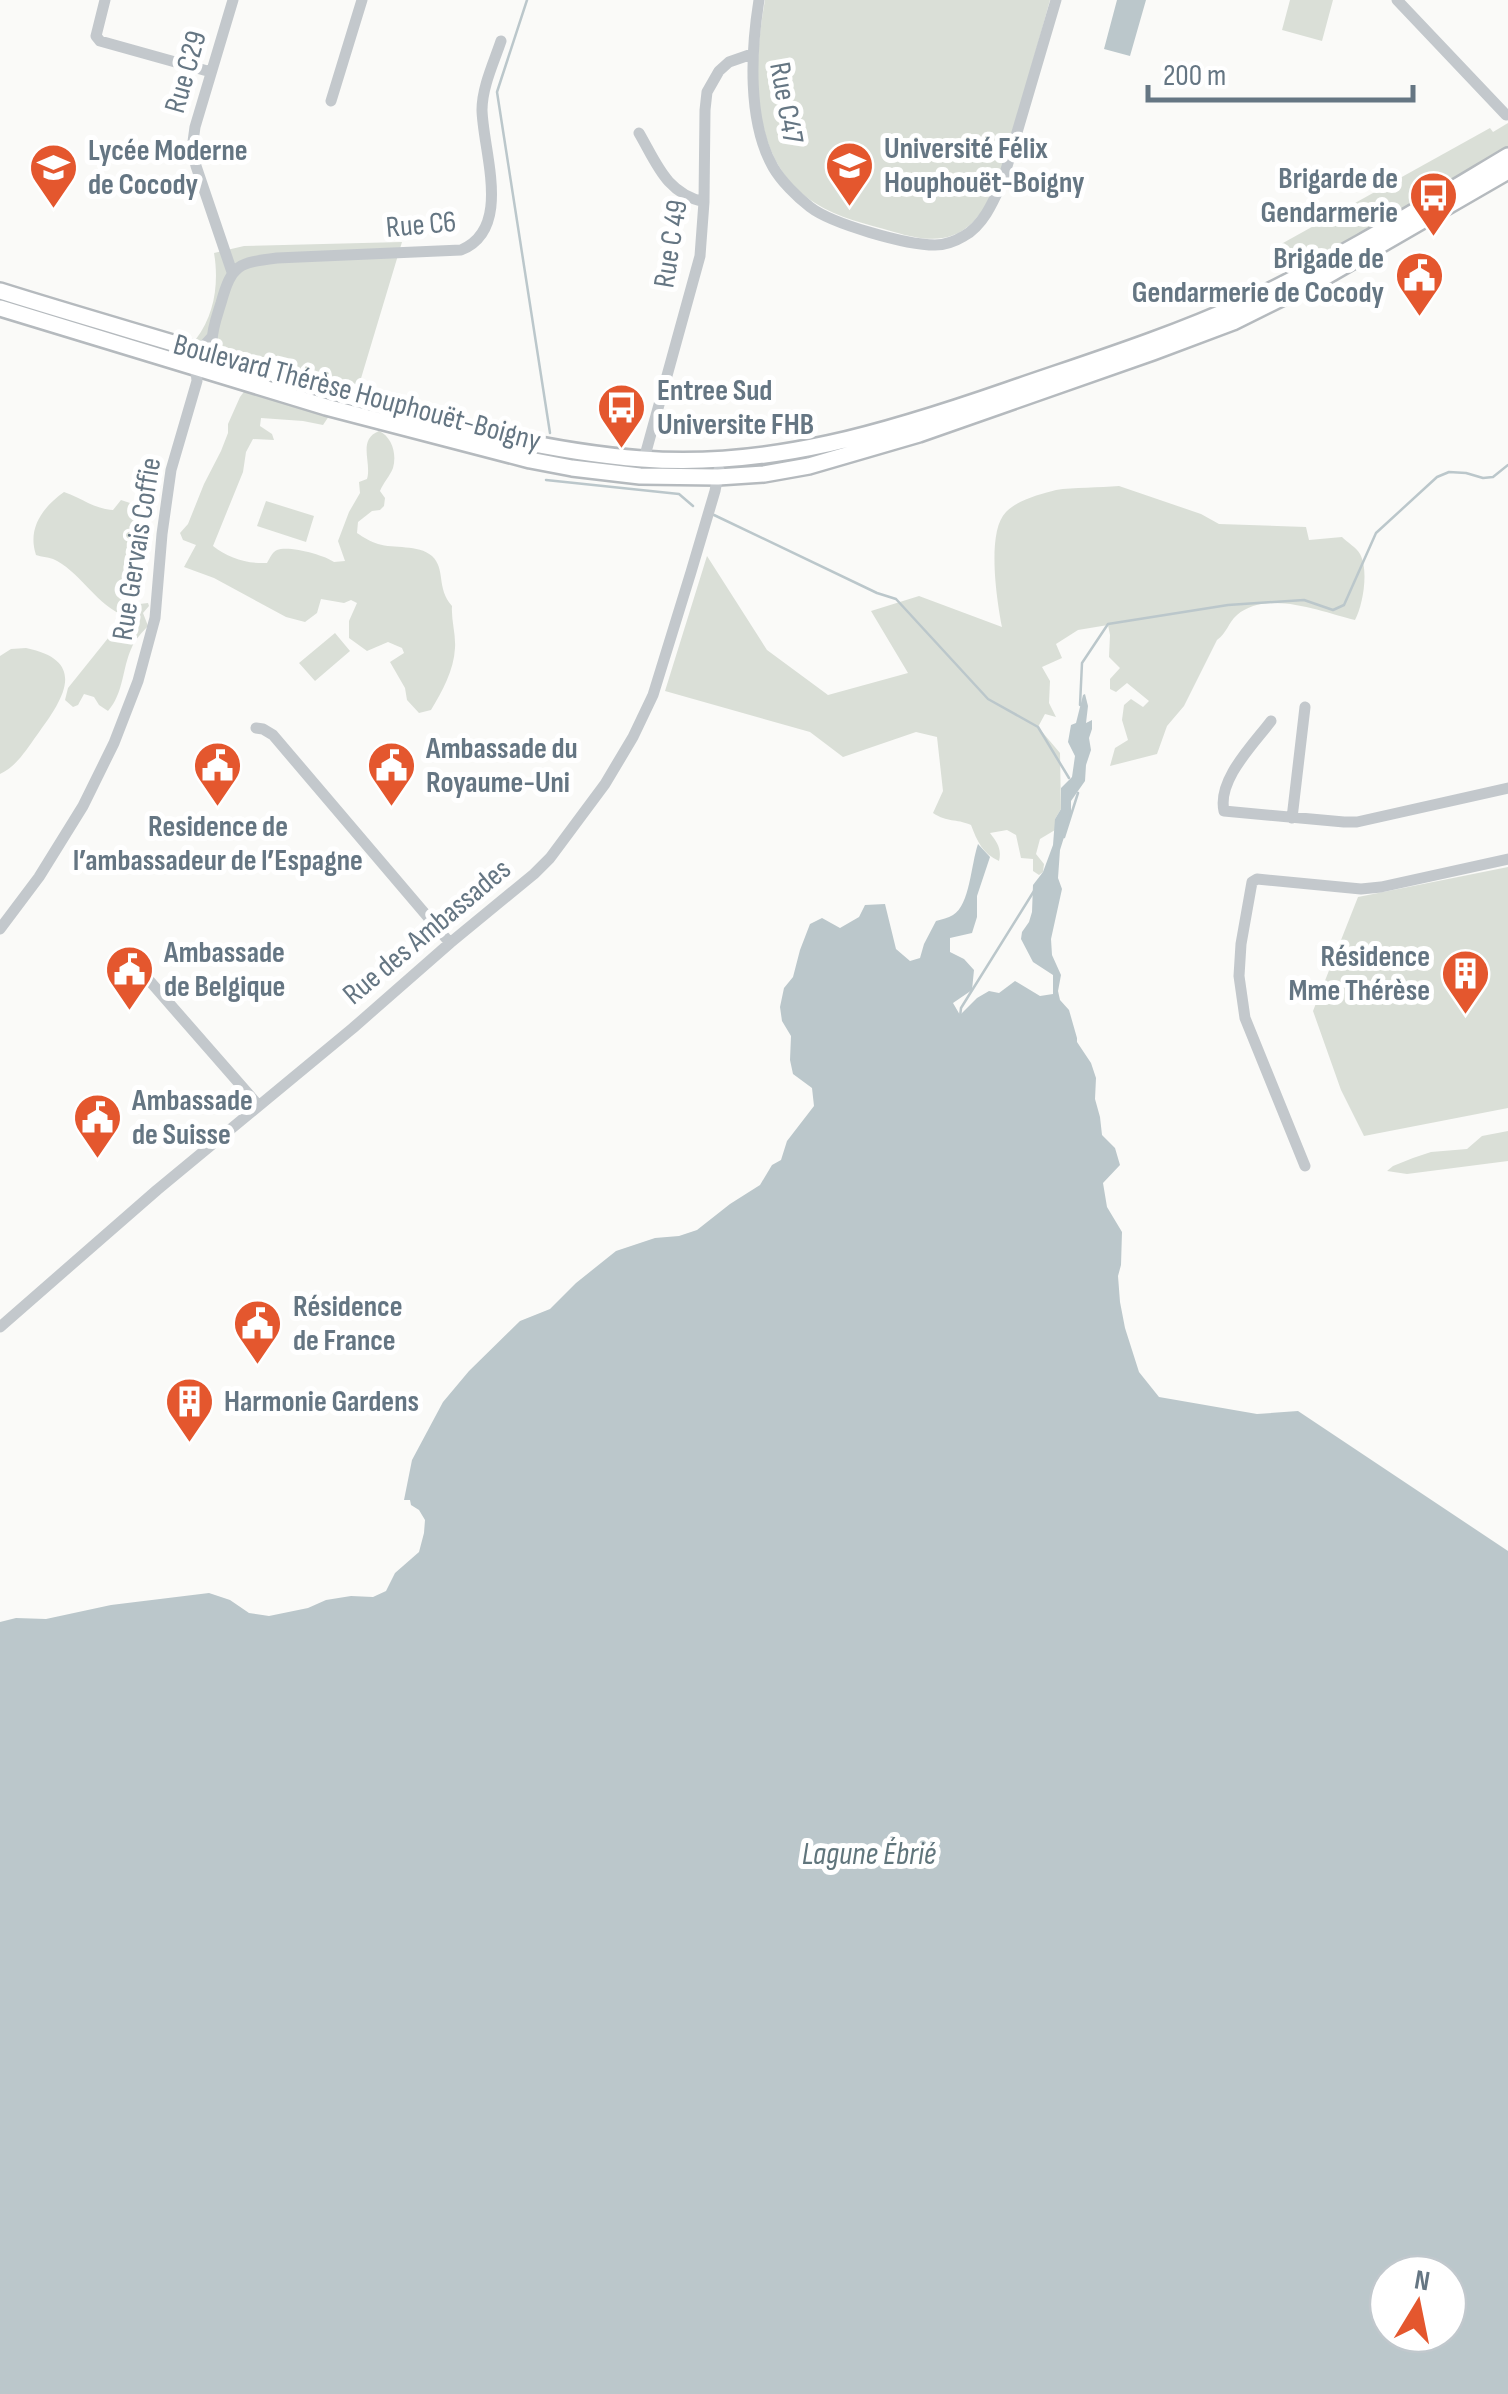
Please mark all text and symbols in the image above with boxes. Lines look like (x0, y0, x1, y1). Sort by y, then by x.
street label: Rue C29 (157, 27, 215, 117)
scale bar (1148, 40, 1413, 102)
text: 200 m (1163, 58, 1226, 94)
street label: Rue C47 (761, 59, 811, 147)
place label: Université Félix Houphouët-Boigny (884, 131, 1085, 201)
place label: Lycée Moderne de Cocody (88, 133, 248, 203)
school or university icon: Université Félix Houphouët-Boigny (823, 140, 875, 208)
school or university icon: Lycée Moderne de Cocody (27, 142, 79, 210)
place label: Brigarde de Gendarmerie (1261, 161, 1398, 231)
bus stop icon: Brigarde de Gendarmerie (1407, 170, 1459, 238)
street label: Rue C 49 (646, 198, 696, 290)
street label: Rue C6 (384, 204, 458, 246)
place label: Brigade de Gendarmerie de Cocody (1132, 241, 1385, 311)
public building icon: Brigade de Gendarmerie de Cocody (1393, 250, 1445, 318)
street label: Boulevard Thérèse Houphouët-Boigny (169, 327, 545, 460)
place label: Entree Sud Universite FHB (657, 373, 814, 443)
bus stop icon: Entree Sud Universite FHB (596, 382, 648, 450)
street label: Rue Gervais Coffie (105, 455, 169, 643)
place label: Ambassade du Royaume-Uni (425, 731, 578, 801)
public building icon: Residence de l’ambassadeur de l’Espagne (192, 740, 244, 808)
public building icon: Ambassade du Royaume-Uni (365, 740, 417, 808)
place label: Residence de l’ambassadeur de l’Espagne (73, 809, 363, 879)
street label: Rue des Ambassades (336, 851, 518, 1013)
place label: Ambassade de Belgique (163, 935, 285, 1005)
place label: Résidence Mme Thérèse (1289, 939, 1430, 1009)
public building icon: Ambassade de Belgique (103, 944, 155, 1012)
building icon: Résidence Mme Thérèse (1439, 948, 1491, 1016)
place label: Ambassade de Suisse (131, 1083, 253, 1153)
public building icon: Ambassade de Suisse (71, 1092, 123, 1160)
place label: Résidence de France (293, 1289, 402, 1359)
public building icon: Résidence de France (232, 1298, 284, 1366)
building icon: Harmonie Gardens (163, 1376, 215, 1444)
place label: Harmonie Gardens (224, 1384, 419, 1420)
water label: Lagune Ébrié (802, 1835, 936, 1874)
north arrow (1368, 2254, 1468, 2354)
text: N (1412, 2263, 1432, 2298)

